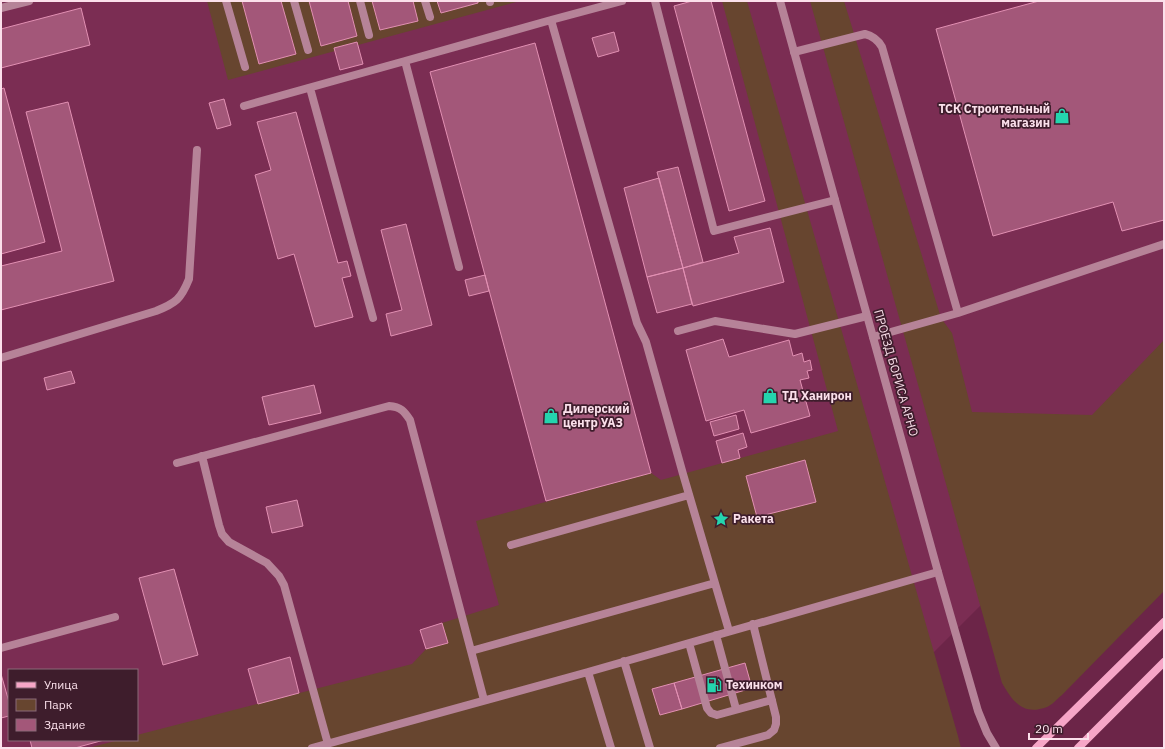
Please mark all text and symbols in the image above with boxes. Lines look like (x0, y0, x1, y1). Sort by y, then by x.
place label: ТСК Строительный магазин (938, 101, 1050, 130)
shop icon: ТСК Строительный магазин (1053, 107, 1071, 125)
street label: ПРОЕЗД БОРИСА АРНО (871, 308, 922, 438)
shop icon: ТД Ханирон (761, 387, 779, 405)
place label: ТД Ханирон (782, 388, 852, 403)
place label: Дилерский центр УАЗ (563, 401, 629, 430)
shop icon: Дилерский центр УАЗ (542, 407, 560, 425)
place icon: Ракета (712, 510, 730, 528)
place label: Ракета (733, 511, 774, 526)
legend (8, 669, 138, 741)
fuel station icon: Техинком (705, 676, 723, 694)
text: Улица (44, 677, 78, 692)
place label: Техинком (726, 677, 783, 692)
text: Парк (44, 697, 73, 712)
scale bar (1029, 715, 1088, 741)
text: Здание (44, 717, 86, 732)
text: 20 m (1035, 721, 1063, 736)

